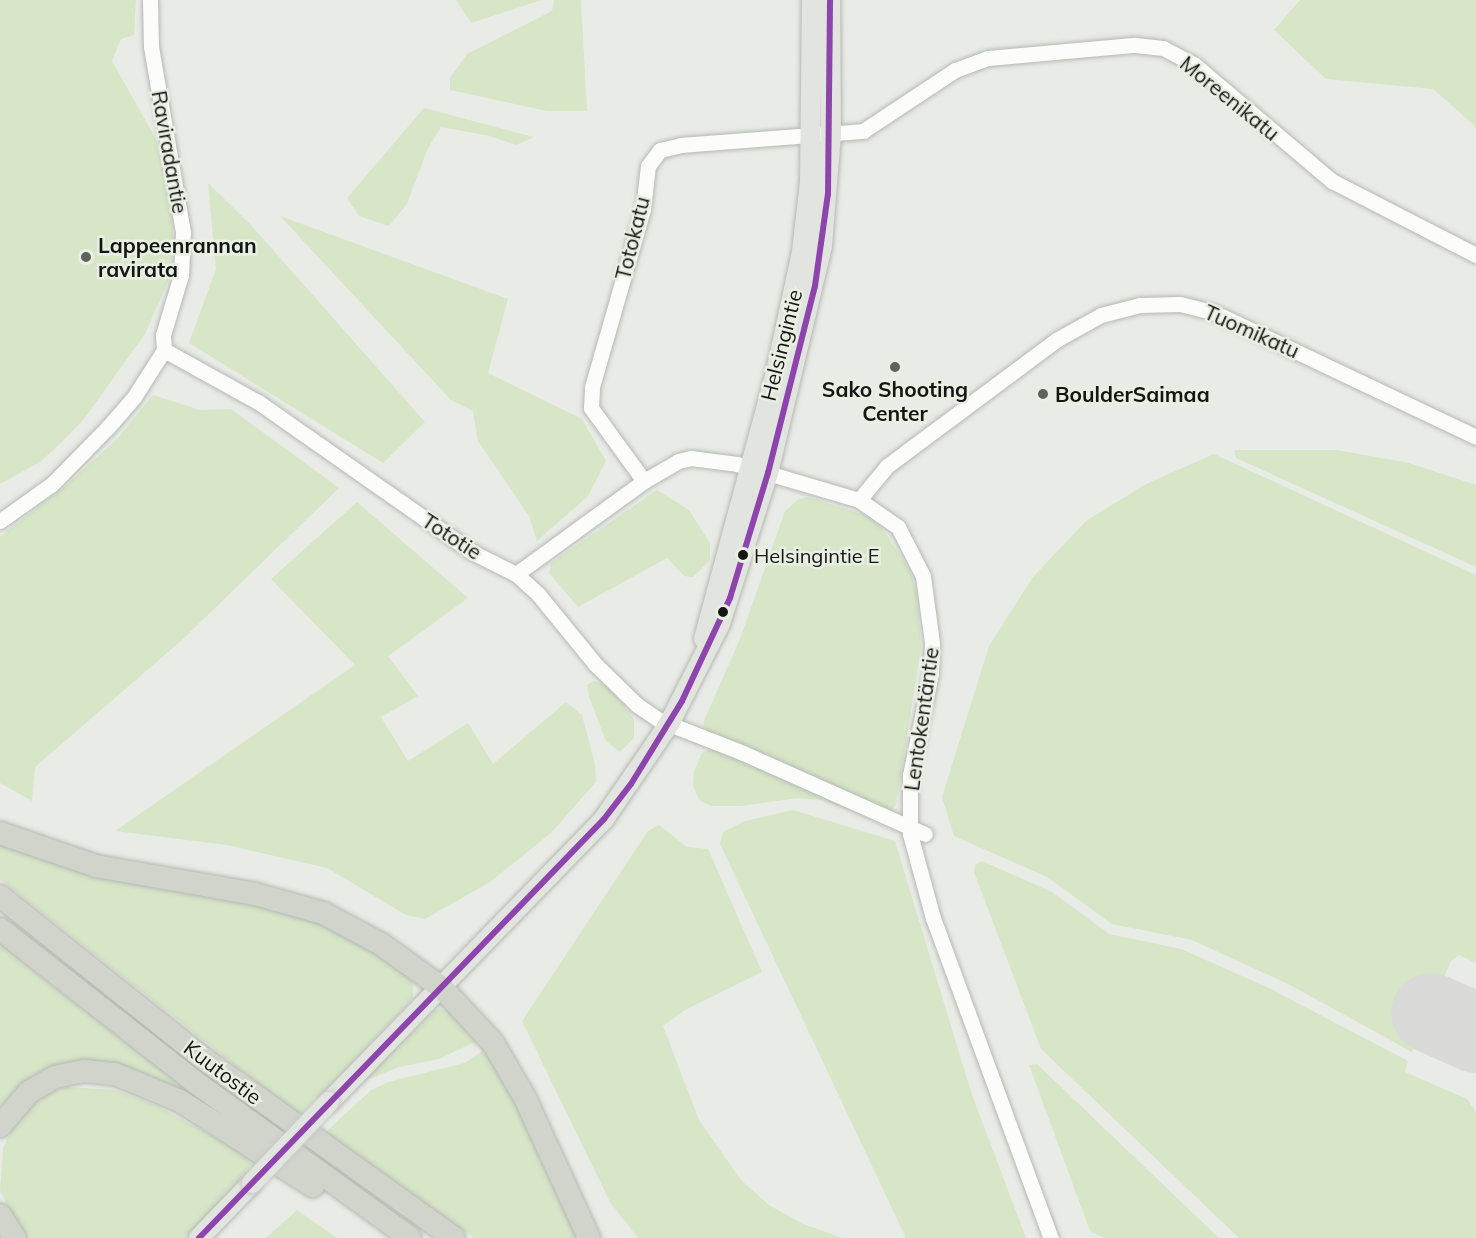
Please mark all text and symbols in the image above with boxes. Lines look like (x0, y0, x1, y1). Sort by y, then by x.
street label: Moreenikatu (1175, 50, 1285, 146)
street label: Raviradantie (147, 88, 193, 216)
street label: Totokatu (609, 194, 655, 282)
place label: Lappeenrannan ravirata (98, 232, 257, 282)
marker: Lappeenrannan ravirata (79, 250, 93, 264)
street label: Helsingintie (755, 287, 807, 403)
street label: Tuomikatu (1201, 299, 1303, 363)
marker: Sako Shooting Center (888, 360, 902, 374)
place label: Sako Shooting Center (822, 376, 968, 426)
place label: BoulderSaimaa (1055, 381, 1210, 407)
marker: BoulderSaimaa (1036, 387, 1050, 401)
street label: Tototie (418, 507, 486, 565)
place label: Helsingintie E (754, 543, 880, 567)
marker: Helsingintie E (737, 549, 749, 561)
unlabelled marker (717, 606, 729, 618)
street label: Lentokentäntie (898, 646, 944, 792)
street label: Kuutostie (179, 1035, 267, 1109)

